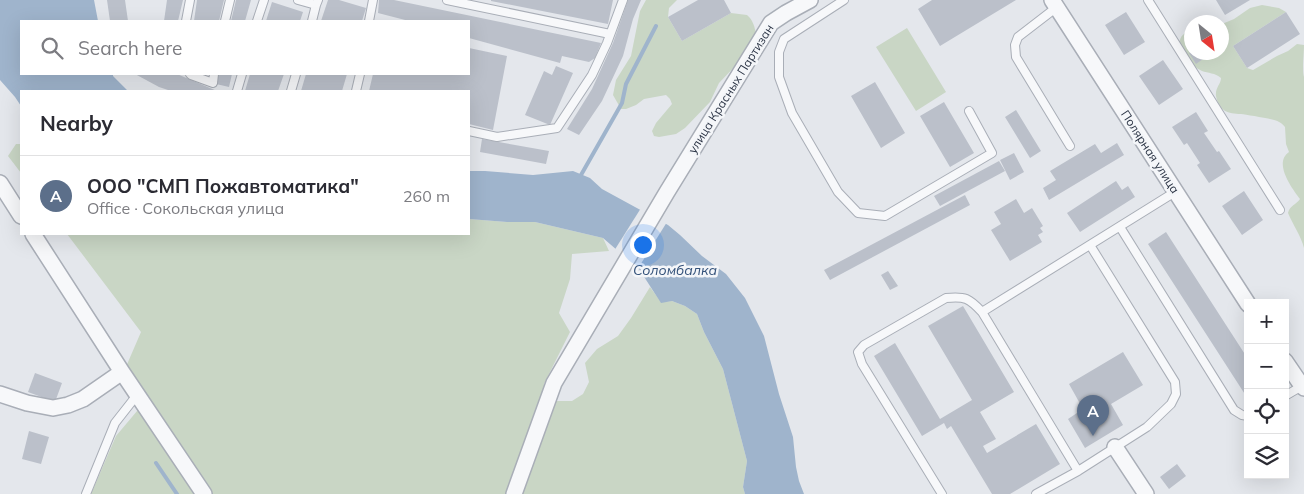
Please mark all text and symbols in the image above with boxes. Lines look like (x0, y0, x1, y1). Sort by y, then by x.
north arrow (1184, 15, 1229, 60)
search box (20, 20, 470, 75)
street label: улица Красных Партизан (685, 21, 777, 156)
icon: search (38, 34, 66, 62)
text: Search here (78, 36, 182, 60)
street label: Полярная улица (1118, 107, 1183, 196)
text: Nearby (40, 110, 113, 136)
text: ООО "СМП Пожавтоматика" (87, 174, 359, 198)
text: A (50, 186, 62, 206)
text: 260 m (403, 186, 450, 206)
text: Office · Сокольская улица (87, 198, 284, 218)
your location (630, 232, 656, 258)
water label: Соломбалка (633, 261, 718, 279)
map controls (1244, 299, 1289, 479)
button: + (1244, 299, 1289, 344)
button: − (1244, 344, 1289, 389)
button: locate (1244, 389, 1289, 434)
pin: A (1077, 395, 1109, 436)
button: layers (1244, 434, 1289, 479)

